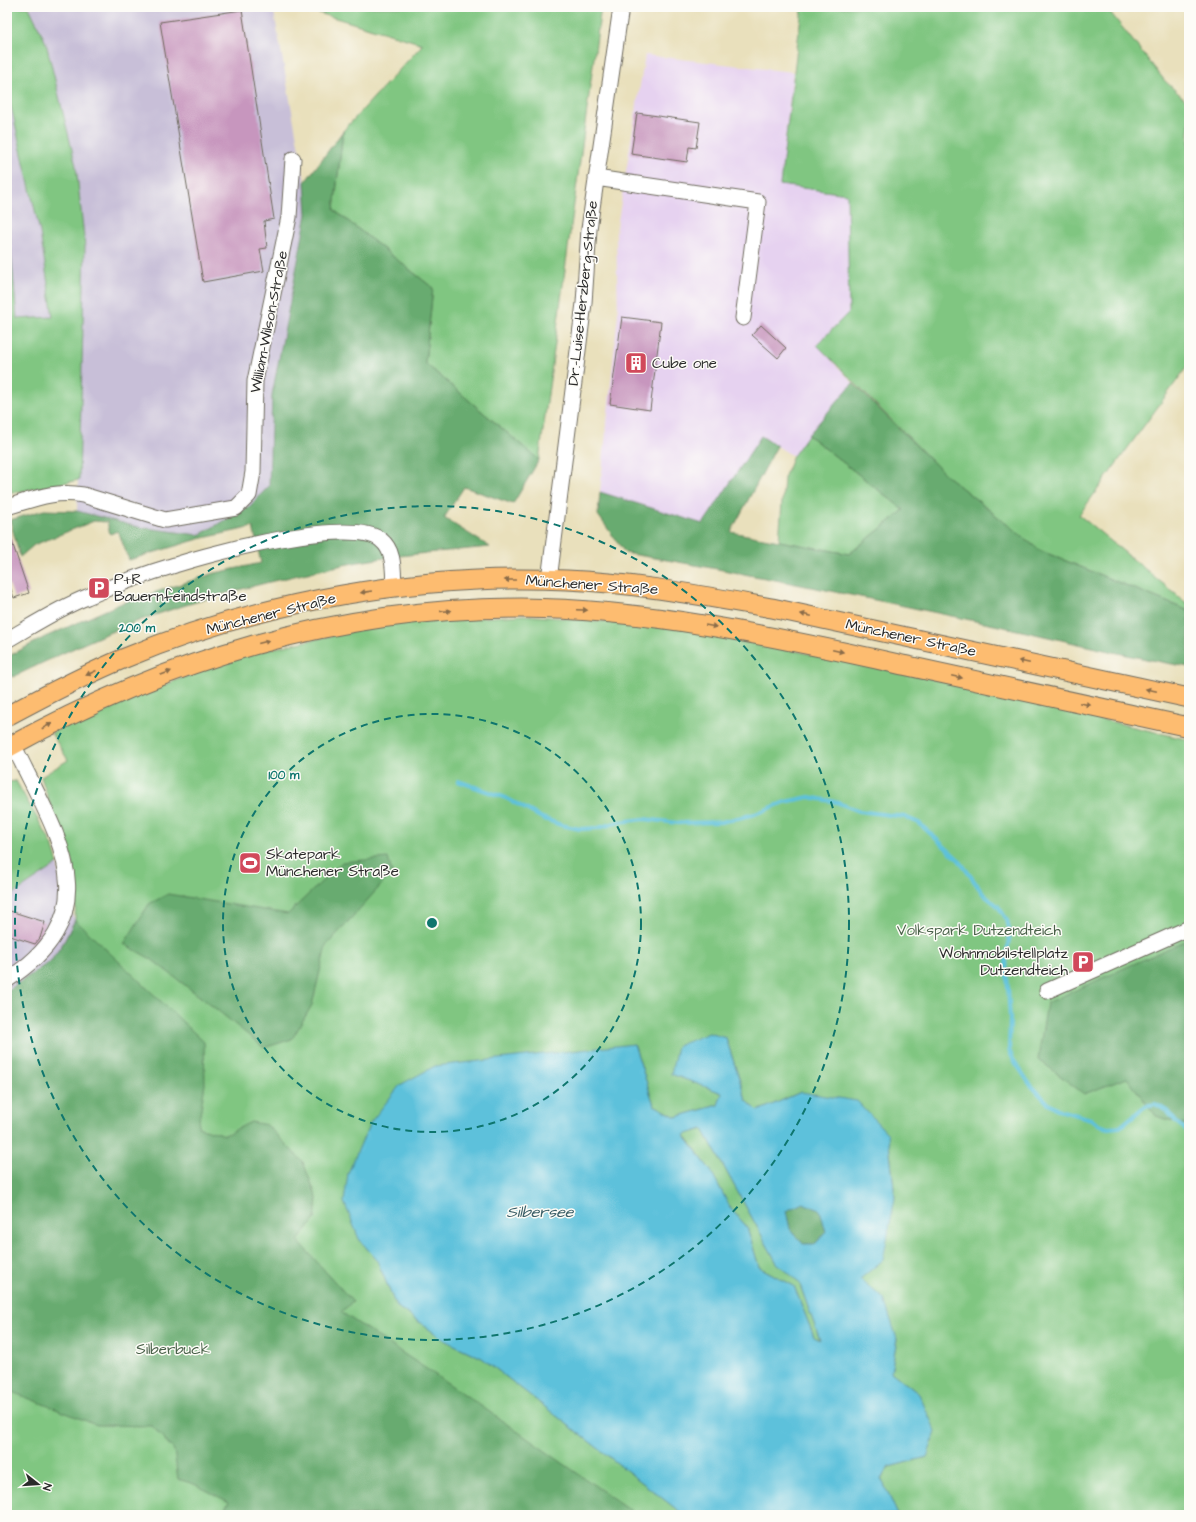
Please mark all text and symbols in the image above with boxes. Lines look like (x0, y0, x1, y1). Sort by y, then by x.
street label: Dr.-Luise-Herzberg-Straße (563, 199, 604, 387)
street label: William-Wilson-Straße (245, 249, 293, 395)
building icon: Cube one (623, 350, 649, 376)
place label: Cube one (652, 353, 717, 374)
place label: P+R Bauernfeindstraße (114, 569, 247, 607)
street label: Münchener Straße (525, 570, 659, 600)
parking icon: P+R Bauernfeindstraße (86, 575, 112, 601)
one-way arrow (503, 577, 516, 583)
street label: Münchener Straße (204, 588, 338, 640)
one-way arrow (360, 589, 372, 595)
one-way arrow (576, 607, 588, 614)
one-way arrow (440, 608, 452, 615)
one-way arrow (799, 612, 812, 618)
street label: Münchener Straße (844, 614, 978, 662)
text: 200 m (118, 620, 156, 637)
one-way arrow (705, 623, 717, 629)
one-way arrow (258, 639, 270, 645)
one-way arrow (832, 648, 845, 654)
one-way arrow (1018, 659, 1030, 665)
one-way arrow (85, 670, 97, 676)
one-way arrow (161, 670, 173, 676)
one-way arrow (951, 674, 964, 680)
one-way arrow (1145, 686, 1157, 692)
one-way arrow (1078, 701, 1091, 707)
one-way arrow (42, 723, 53, 729)
text: 100 m (269, 767, 300, 784)
place label: Skatepark Münchener Straße (266, 844, 399, 882)
sports icon: Skatepark Münchener Straße (237, 850, 263, 876)
centre of rings (425, 916, 439, 930)
park label: Volkspark Dutzendteich (897, 920, 1062, 941)
place label: Wohnmobilstellplatz Dutzendteich (939, 943, 1069, 981)
parking icon: Wohnmobilstellplatz Dutzendteich (1070, 949, 1096, 975)
water label: Silbersee (506, 1201, 575, 1223)
park label: Silberbuck (136, 1339, 210, 1360)
north arrow (18, 1464, 58, 1504)
text: N (39, 1481, 55, 1492)

